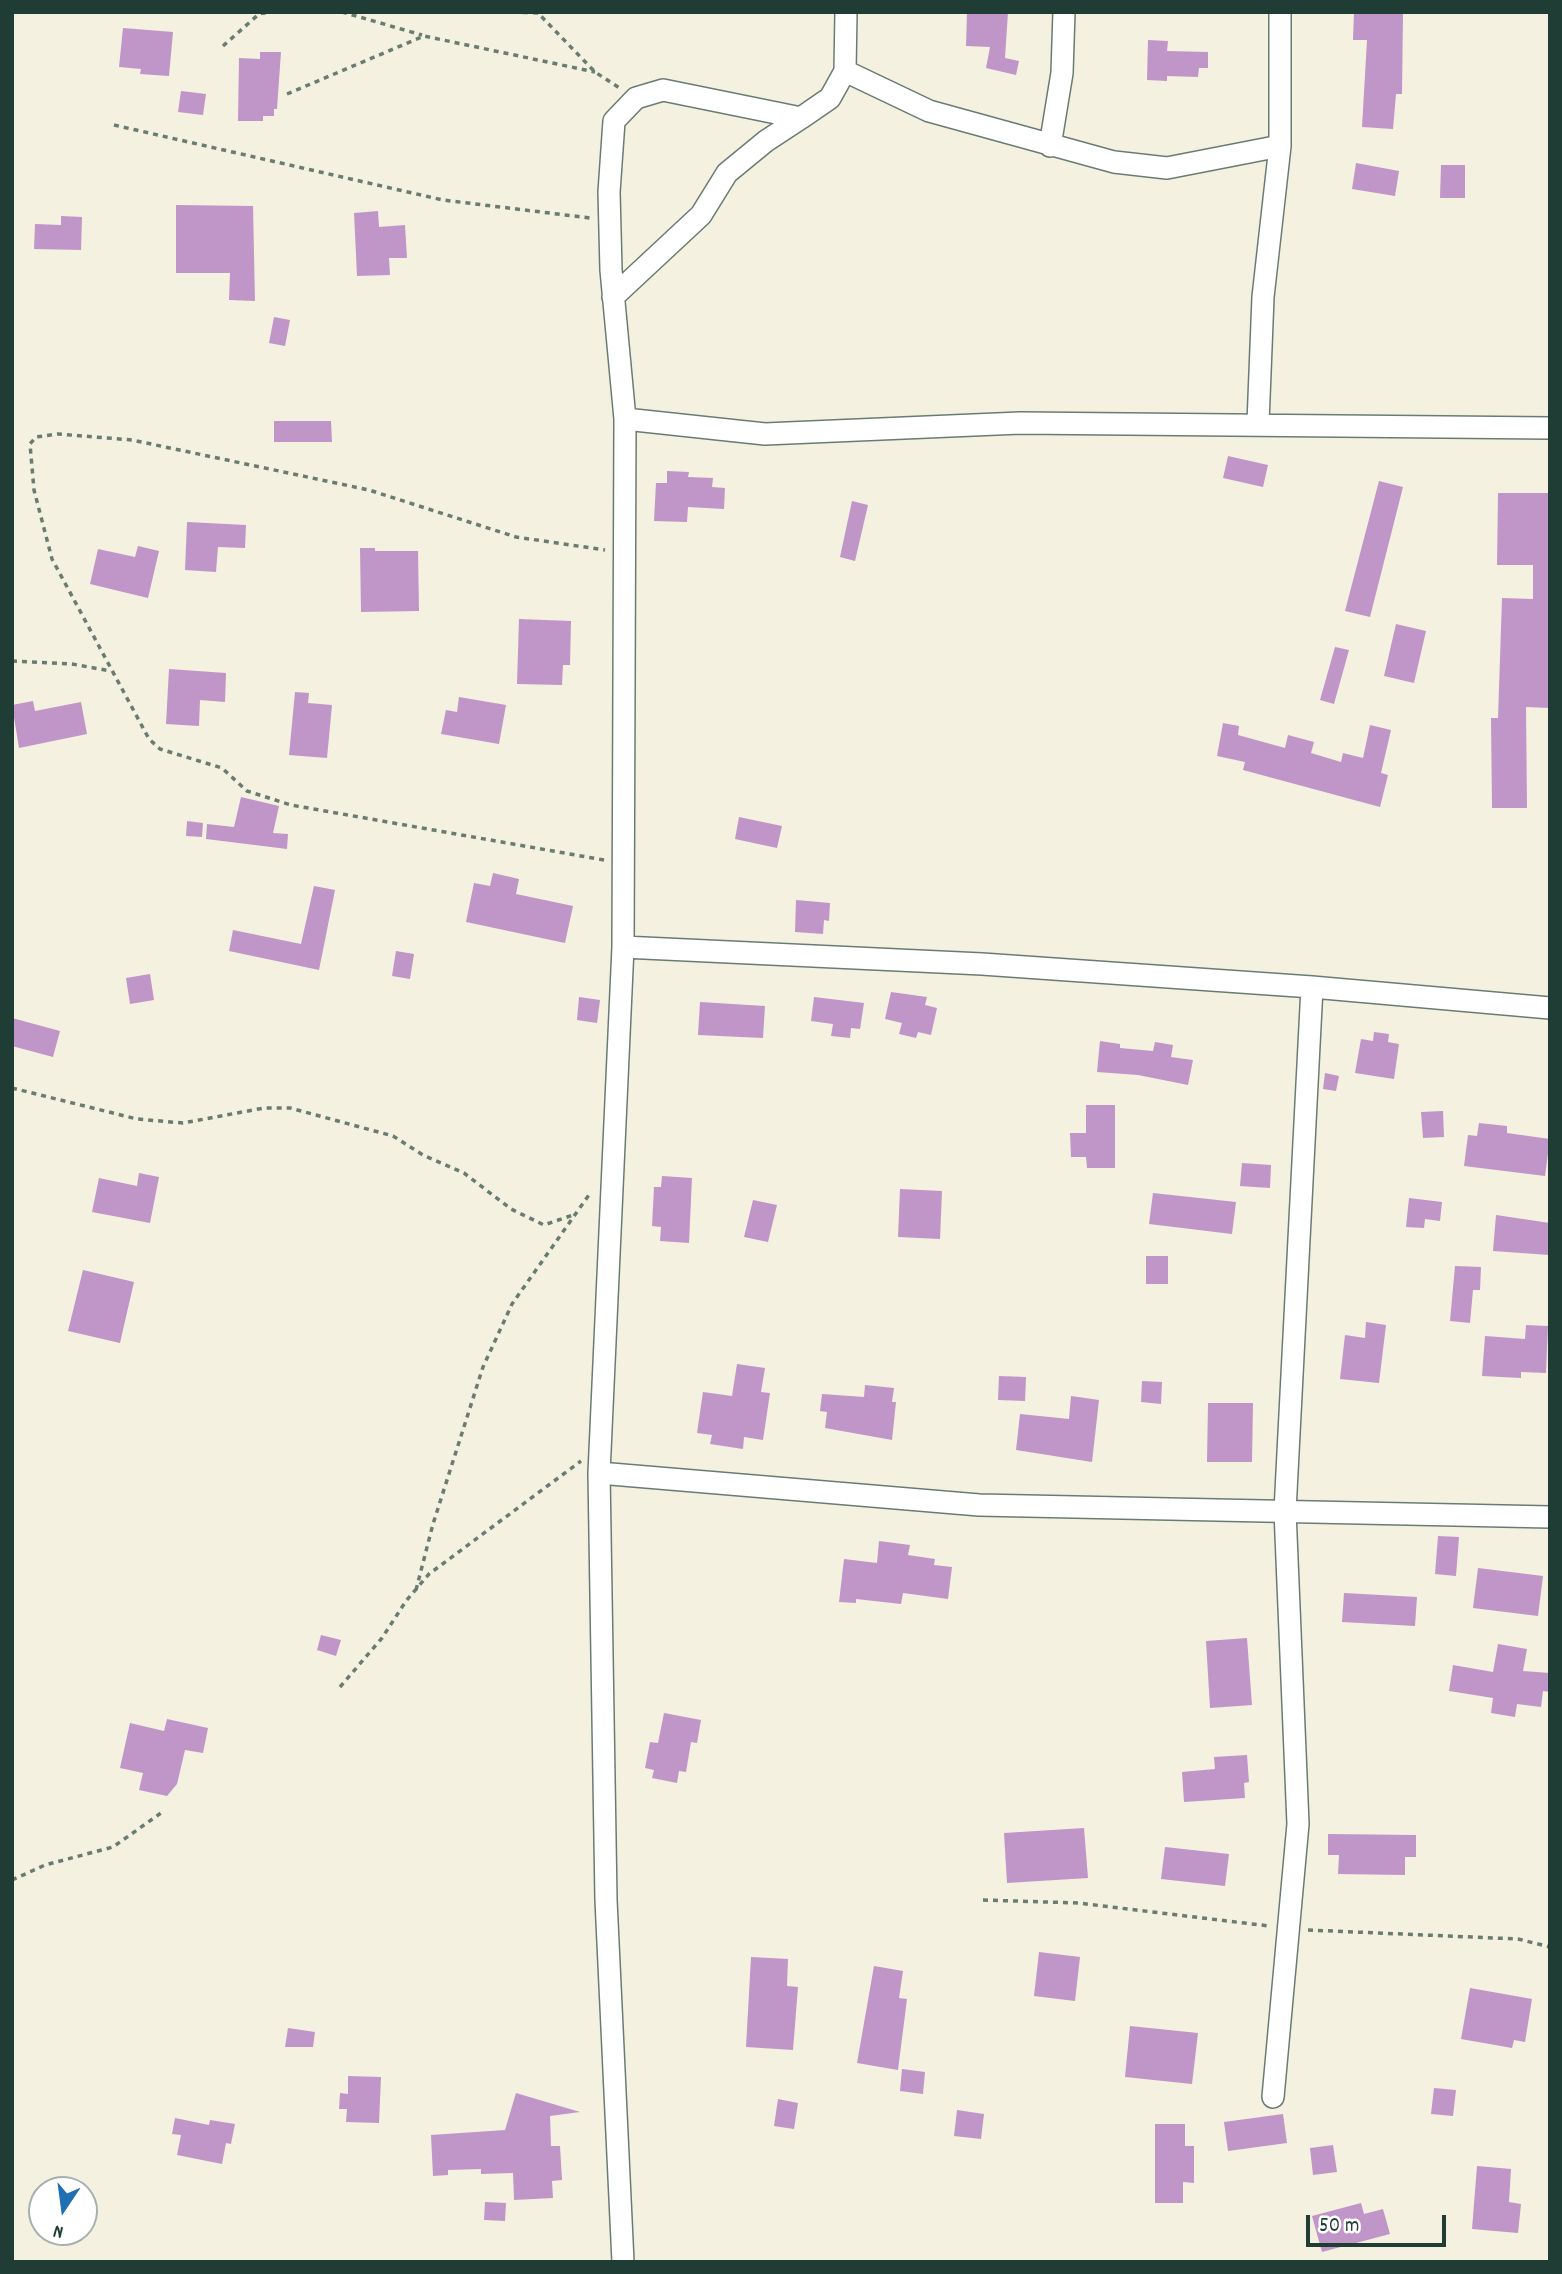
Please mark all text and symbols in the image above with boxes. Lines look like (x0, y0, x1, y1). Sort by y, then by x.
north arrow (28, 2176, 98, 2246)
scale bar (1310, 2200, 1450, 2244)
text: 50 m (1319, 2212, 1359, 2242)
text: N (51, 2216, 66, 2244)

